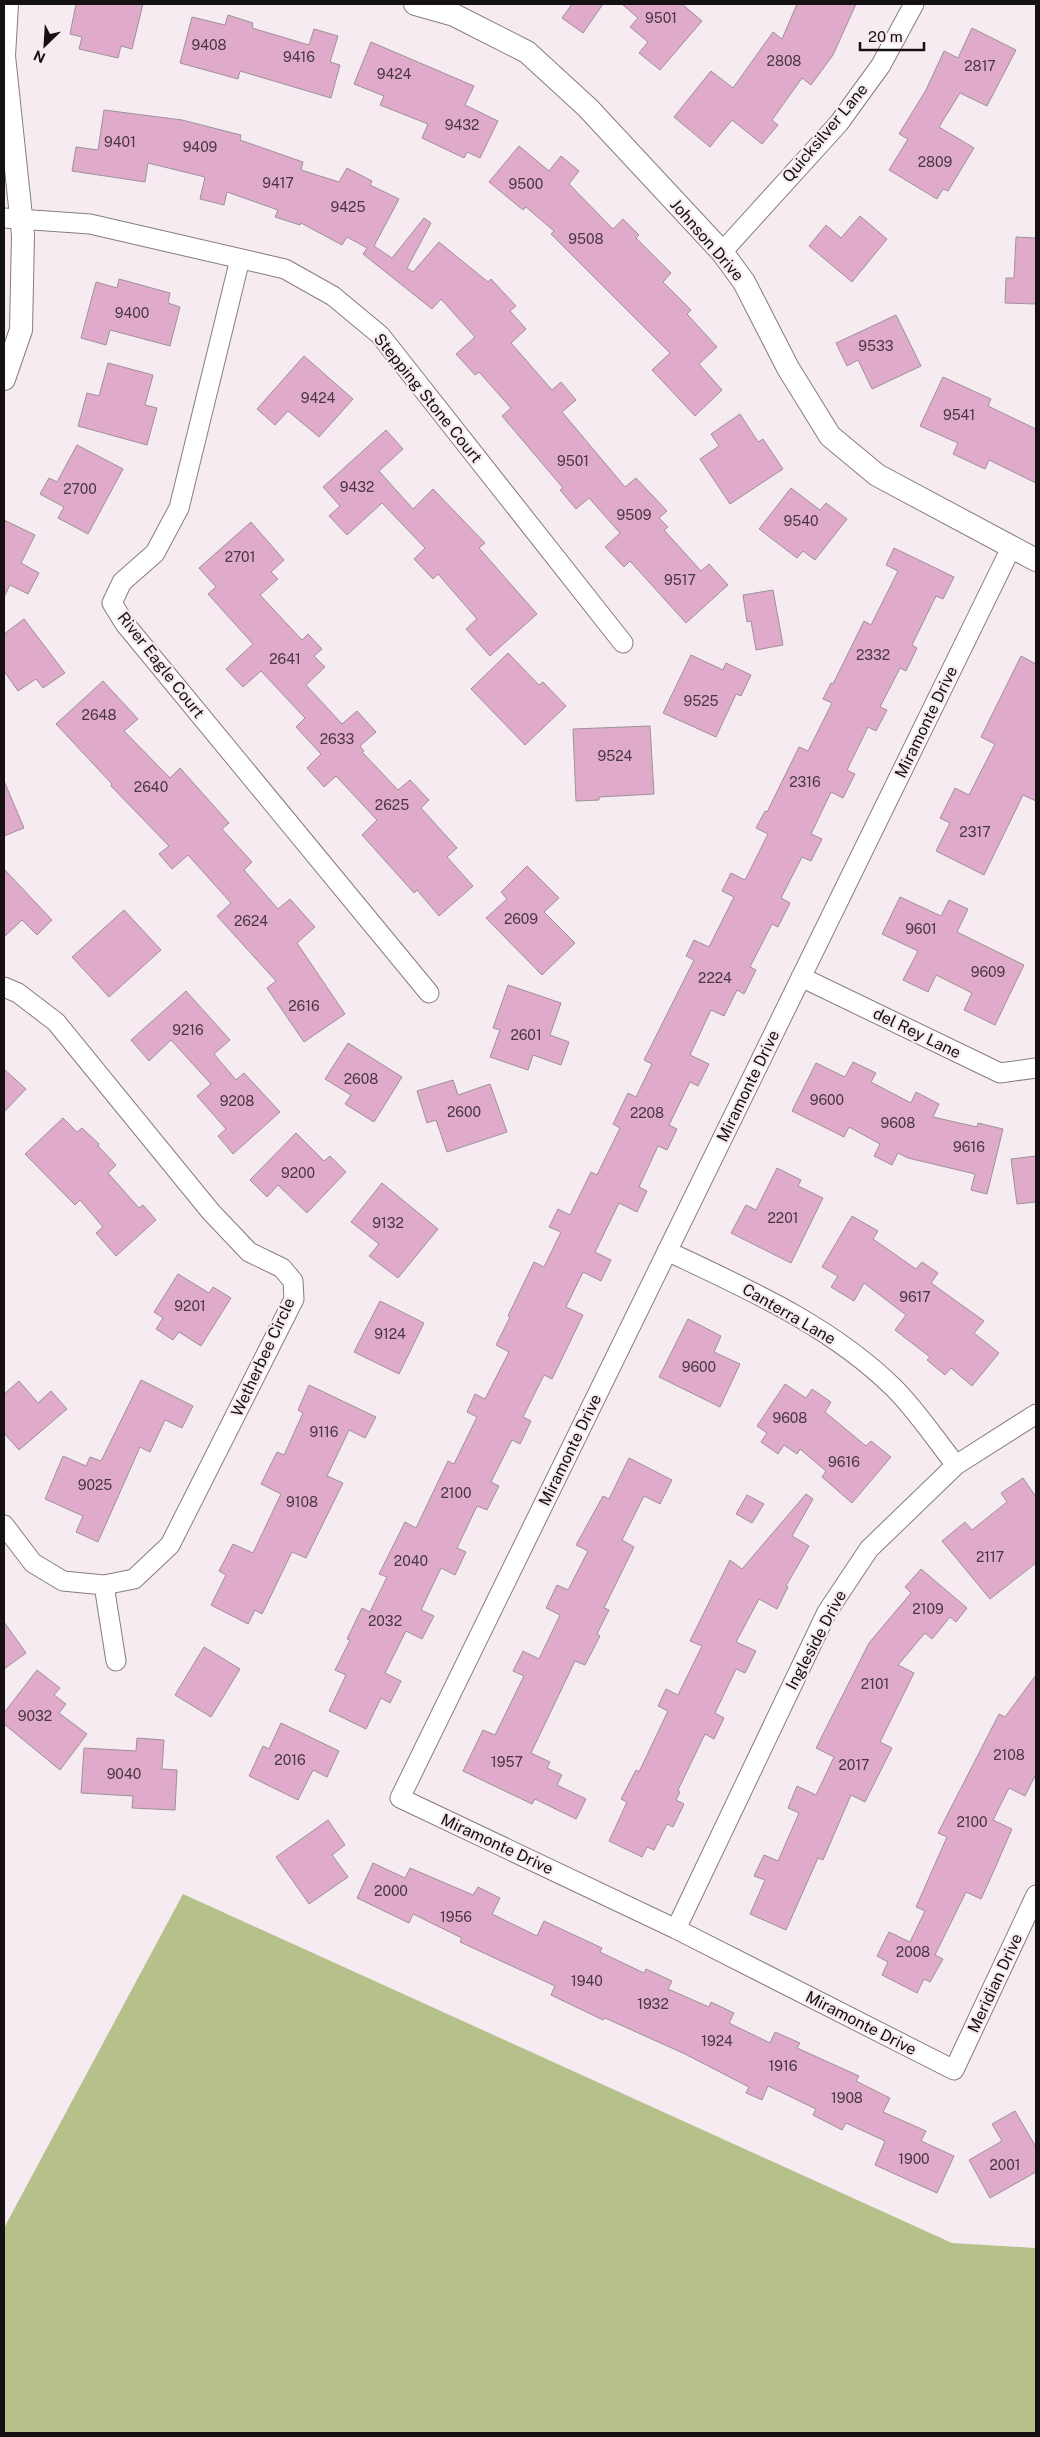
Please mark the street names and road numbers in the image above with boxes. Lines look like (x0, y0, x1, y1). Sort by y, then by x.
street label: Quicksilver Lane (778, 80, 872, 186)
street label: Johnson Drive (666, 195, 748, 285)
street label: Stepping Stone Court (370, 330, 486, 466)
street label: River Eagle Court (114, 608, 208, 722)
street label: Miramonte Drive (891, 663, 961, 781)
street label: del Rey Lane (870, 1004, 964, 1062)
street label: Miramonte Drive (713, 1027, 783, 1145)
street label: Canterra Lane (739, 1280, 839, 1348)
street label: Wetherbee Circle (227, 1295, 299, 1419)
street label: Miramonte Drive (535, 1391, 605, 1509)
street label: Ingleside Drive (782, 1587, 850, 1693)
street label: Miramonte Drive (438, 1810, 556, 1878)
street label: Meridian Drive (964, 1930, 1026, 2036)
street label: Miramonte Drive (802, 1987, 920, 2059)

